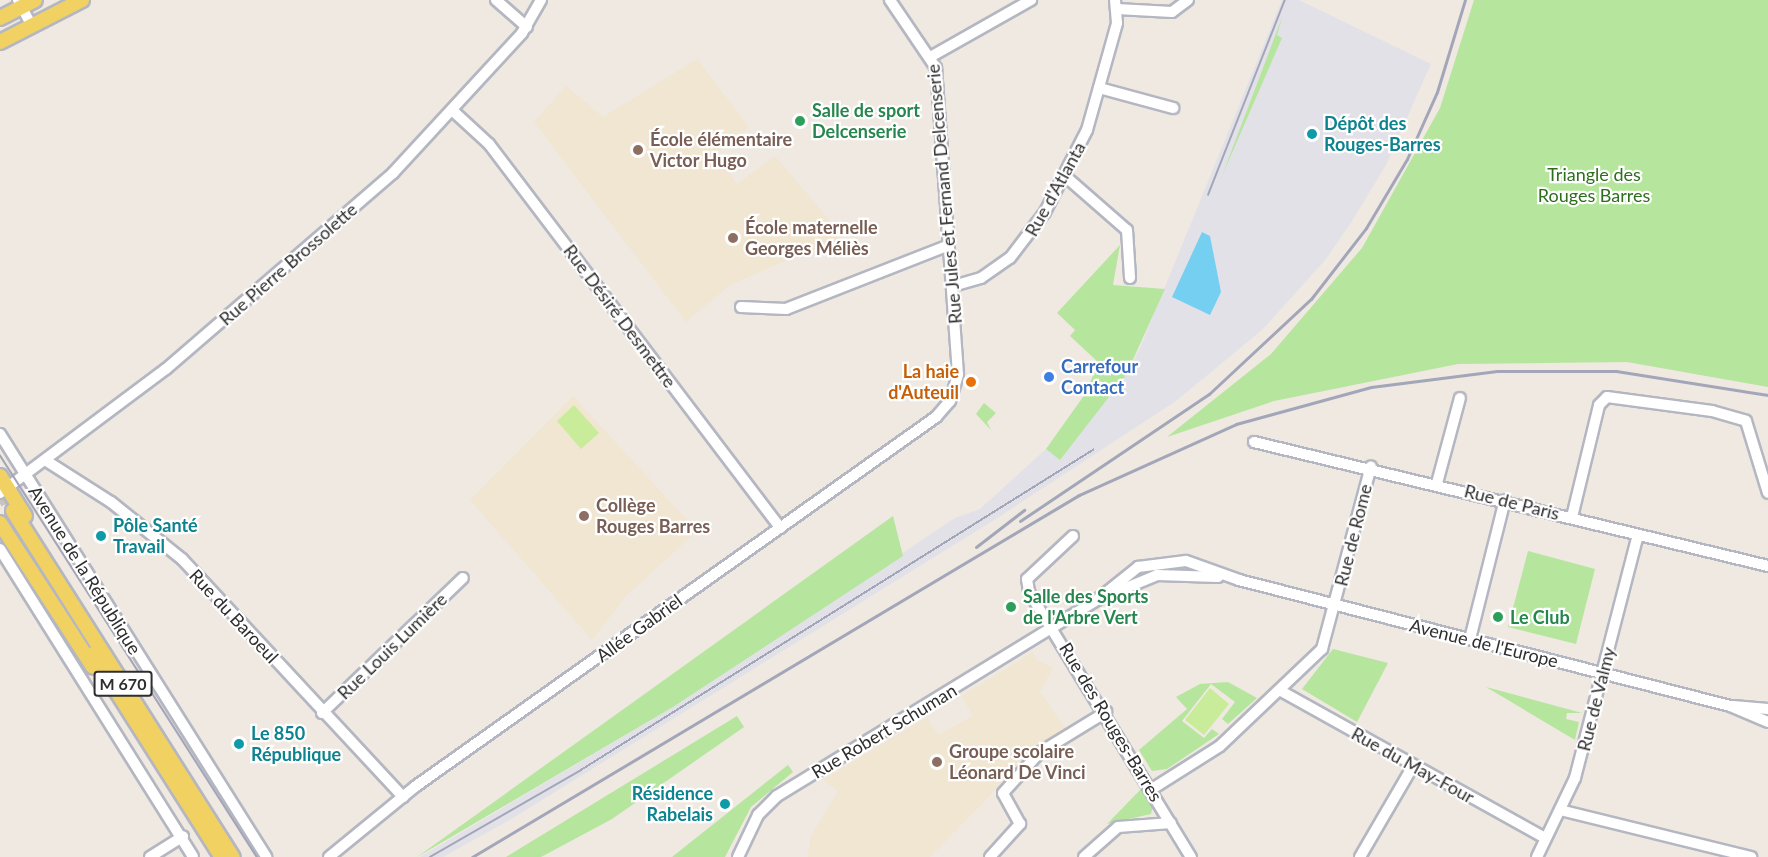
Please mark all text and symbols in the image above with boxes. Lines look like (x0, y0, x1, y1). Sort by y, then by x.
street label: Rue Jules et Fernand Delcenserie (922, 63, 966, 325)
place label: Salle de sport Delcenserie (812, 100, 920, 142)
place label: Dépôt des Rouges-Barres (1324, 113, 1441, 156)
marker: Salle de sport Delcenserie (793, 114, 807, 128)
marker: Dépôt des Rouges-Barres (1305, 127, 1319, 141)
place label: École élémentaire Victor Hugo (650, 129, 792, 172)
street label: Rue d'Atlanta (1020, 138, 1090, 240)
marker: École élémentaire Victor Hugo (631, 143, 645, 157)
park label: Triangle des Rouges Barres (1538, 164, 1650, 207)
street label: Rue Pierre Brossolette (215, 198, 361, 330)
place label: École maternelle Georges Méliès (745, 217, 878, 260)
marker: École maternelle Georges Méliès (726, 231, 740, 245)
street label: Rue Désiré Desmettre (559, 240, 681, 392)
place label: Carrefour Contact (1061, 356, 1138, 398)
place label: La haie d'Auteuil (888, 361, 959, 404)
marker: Carrefour Contact (1042, 370, 1056, 384)
marker: La haie d'Auteuil (964, 375, 978, 389)
street label: Rue de Paris (1462, 480, 1562, 524)
street label: Avenue de la République (24, 482, 146, 658)
street label: Rue de Rome (1330, 482, 1376, 588)
place label: Collège Rouges Barres (596, 495, 710, 538)
marker: Collège Rouges Barres (577, 509, 591, 523)
place label: Pôle Santé Travail (113, 515, 198, 558)
marker: Pôle Santé Travail (94, 529, 108, 543)
street label: Rue du Baroeul (185, 565, 283, 667)
place label: Salle des Sports de l'Arbre Vert (1023, 586, 1149, 628)
street label: Rue Louis Lumière (333, 588, 451, 704)
street label: Allée Gabriel (592, 590, 686, 666)
marker: Salle des Sports de l'Arbre Vert (1004, 600, 1018, 614)
place label: Le Club (1510, 606, 1570, 628)
marker: Le Club (1491, 610, 1505, 624)
street label: Avenue de l'Europe (1407, 614, 1561, 672)
street label: Rue des Rouges-Barres (1055, 639, 1167, 805)
street label: Rue de Valmy (1573, 644, 1619, 754)
road number: M 670 (93, 671, 153, 697)
street label: Rue Robert Schuman (808, 679, 960, 783)
street label: Rue du May-Four (1348, 722, 1478, 808)
place label: Le 850 République (251, 723, 341, 766)
marker: Le 850 République (232, 737, 246, 751)
place label: Groupe scolaire Léonard De Vinci (949, 741, 1086, 783)
marker: Groupe scolaire Léonard De Vinci (930, 755, 944, 769)
place label: Résidence Rabelais (632, 783, 713, 826)
marker: Résidence Rabelais (718, 797, 732, 811)

